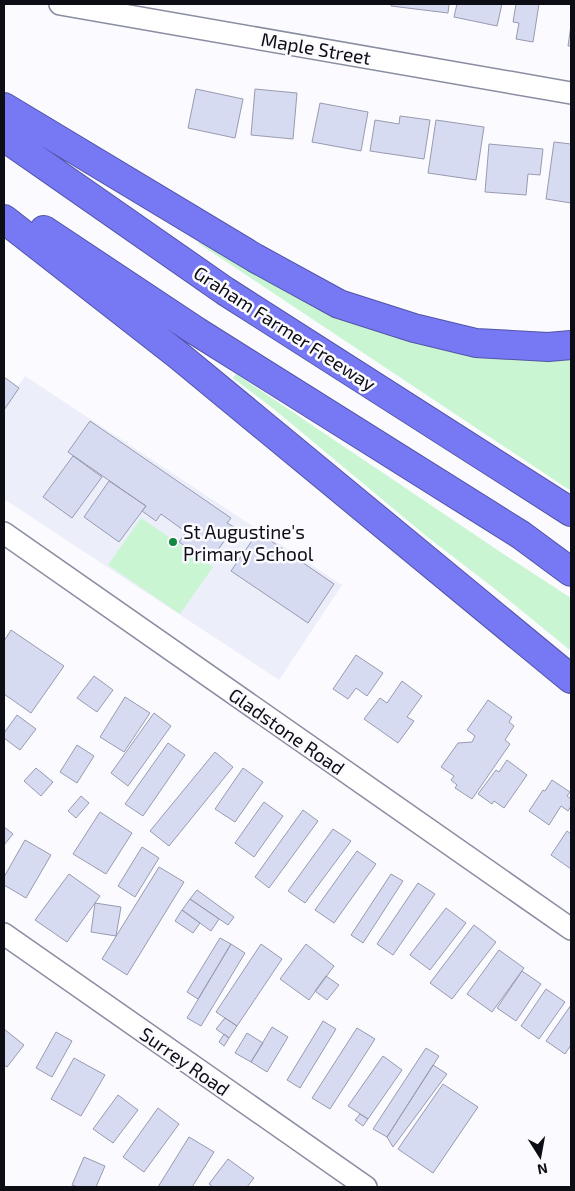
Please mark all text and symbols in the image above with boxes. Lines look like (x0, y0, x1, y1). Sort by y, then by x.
street label: Maple Street (259, 27, 373, 69)
street label: Graham Farmer Freeway (190, 261, 380, 395)
place label: St Augustine's Primary School (183, 520, 314, 565)
marker: St Augustine's Primary School (167, 536, 179, 548)
street label: Gladstone Road (225, 683, 349, 779)
street label: Surrey Road (136, 1022, 234, 1100)
north arrow (515, 1131, 565, 1181)
text: N (536, 1160, 549, 1179)

